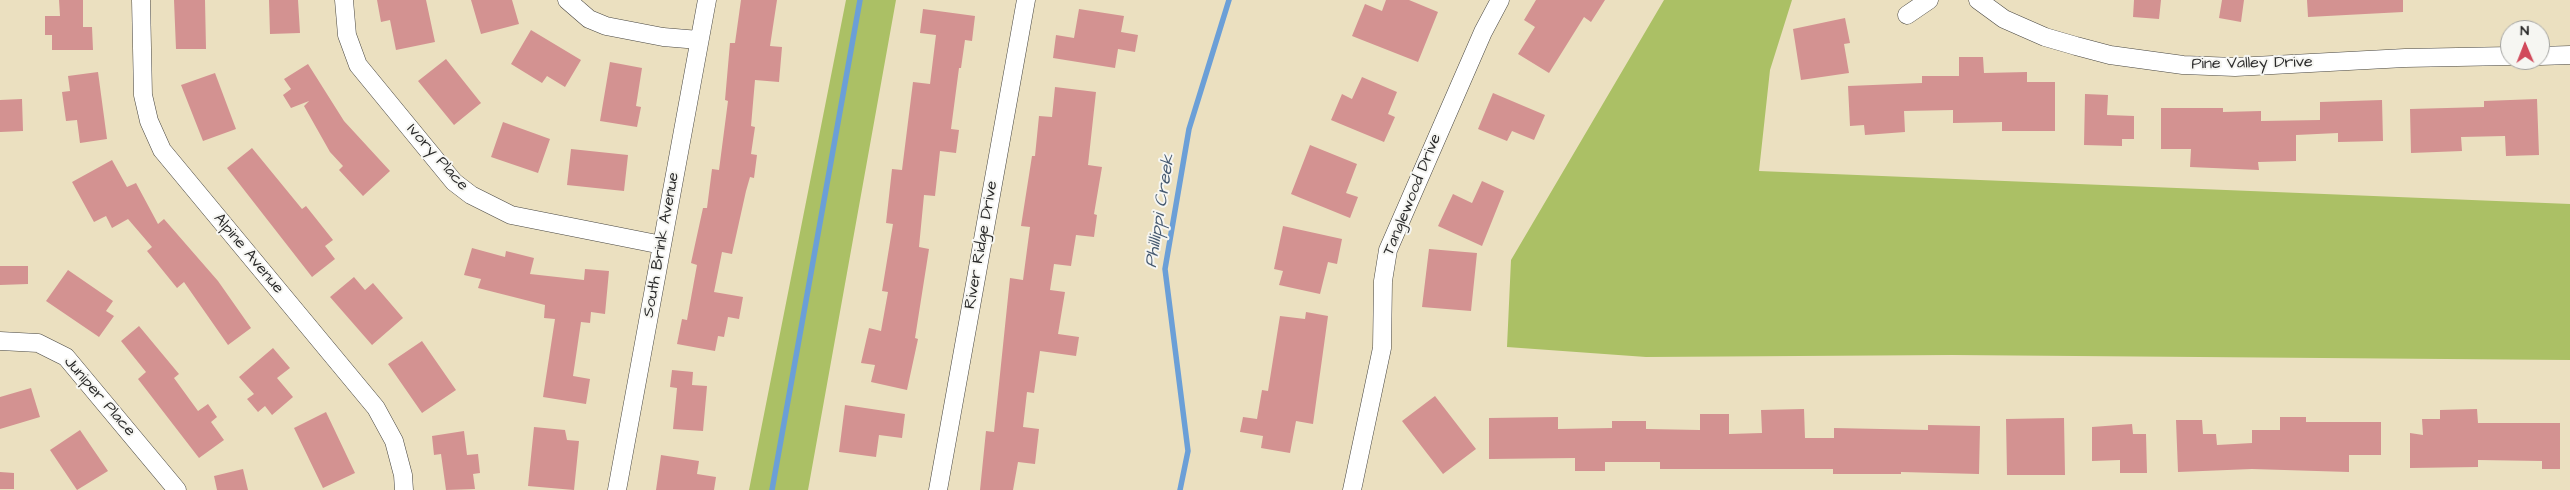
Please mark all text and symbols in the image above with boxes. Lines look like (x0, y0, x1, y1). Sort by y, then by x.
north arrow (2500, 20, 2550, 70)
text: N (2520, 21, 2529, 41)
street label: Pine Valley Drive (2191, 53, 2313, 75)
street label: Ivory Place (402, 121, 472, 195)
street label: Tanglewood Drive (1380, 131, 1446, 259)
water label: Phillippi Creek (1141, 153, 1181, 269)
street label: South Brink Avenue (640, 171, 684, 319)
street label: River Ridge Drive (961, 179, 1003, 311)
street label: Alpine Avenue (209, 210, 287, 298)
street label: Juniper Place (59, 353, 139, 441)

